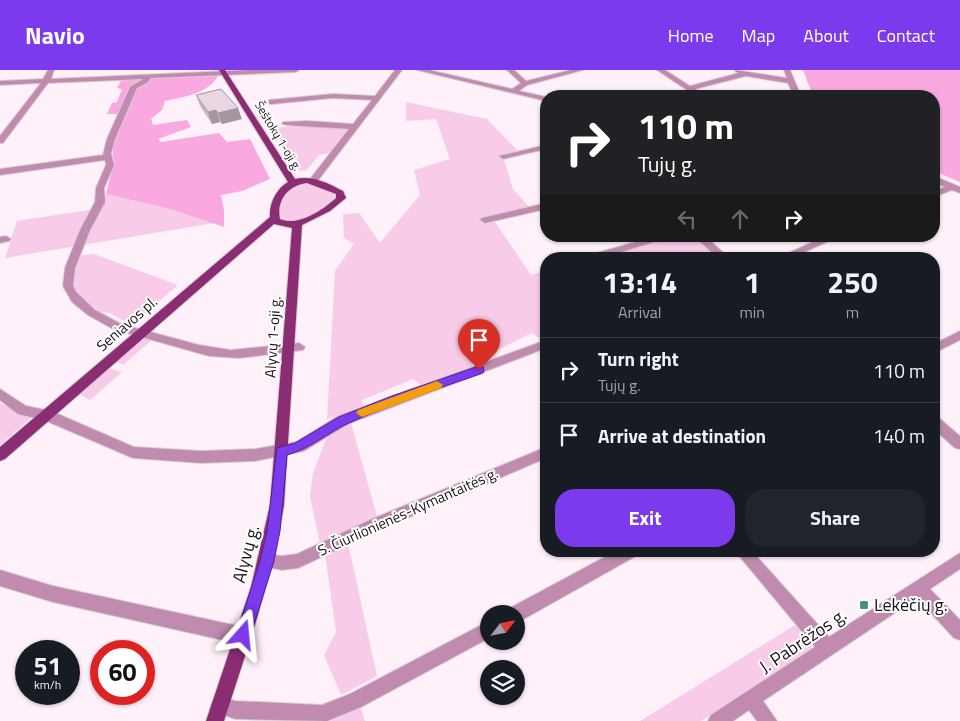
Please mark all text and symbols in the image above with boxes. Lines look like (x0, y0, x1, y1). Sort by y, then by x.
text: Navio (25, 17, 85, 53)
text: Home (668, 22, 714, 49)
text: Map (742, 22, 775, 49)
text: About (803, 22, 849, 49)
text: Contact (877, 22, 935, 49)
street label: Šeštokų 1-oji g. (250, 97, 307, 174)
text: 110 m (638, 99, 734, 153)
icon: right (555, 110, 620, 175)
text: Tujų g. (638, 147, 697, 181)
icon: left (673, 205, 701, 233)
icon: ahead (726, 205, 754, 233)
icon: right (779, 205, 807, 233)
text: 13:14 (602, 259, 677, 305)
text: 1 (744, 259, 761, 305)
text: 250 (827, 259, 878, 305)
street label: Seniavos pl. (91, 291, 162, 357)
street label: Alyvų 1-oji g. (258, 295, 287, 379)
text: Arrival (618, 300, 661, 324)
text: min (739, 300, 765, 324)
text: m (846, 300, 859, 324)
pin (458, 319, 500, 370)
icon: arrive (465, 326, 493, 354)
text: Turn right (598, 344, 679, 373)
icon: right (555, 356, 583, 384)
text: 110 m (873, 356, 925, 385)
text: Tujų g. (598, 373, 641, 397)
icon: arrive (555, 421, 583, 449)
text: Arrive at destination (598, 421, 766, 450)
text: 140 m (873, 421, 925, 450)
street label: S. Čiurlionienės-Kymantaitės g. (314, 461, 502, 562)
button: Exit (555, 489, 735, 547)
button: Share (745, 489, 925, 547)
street label: Alyvų g. (225, 522, 266, 586)
place label: Lekėčių g. (874, 591, 948, 618)
marker: Lekėčių g. (858, 599, 870, 611)
street label: J. Pabrėžos g. (754, 601, 852, 680)
north arrow (480, 605, 525, 650)
map controls (480, 605, 525, 705)
position arrow (216, 608, 268, 660)
speed limit sign: 60 (90, 640, 155, 705)
text: 51 (33, 647, 62, 685)
button: layers (480, 660, 525, 705)
text: km/h (34, 675, 61, 694)

